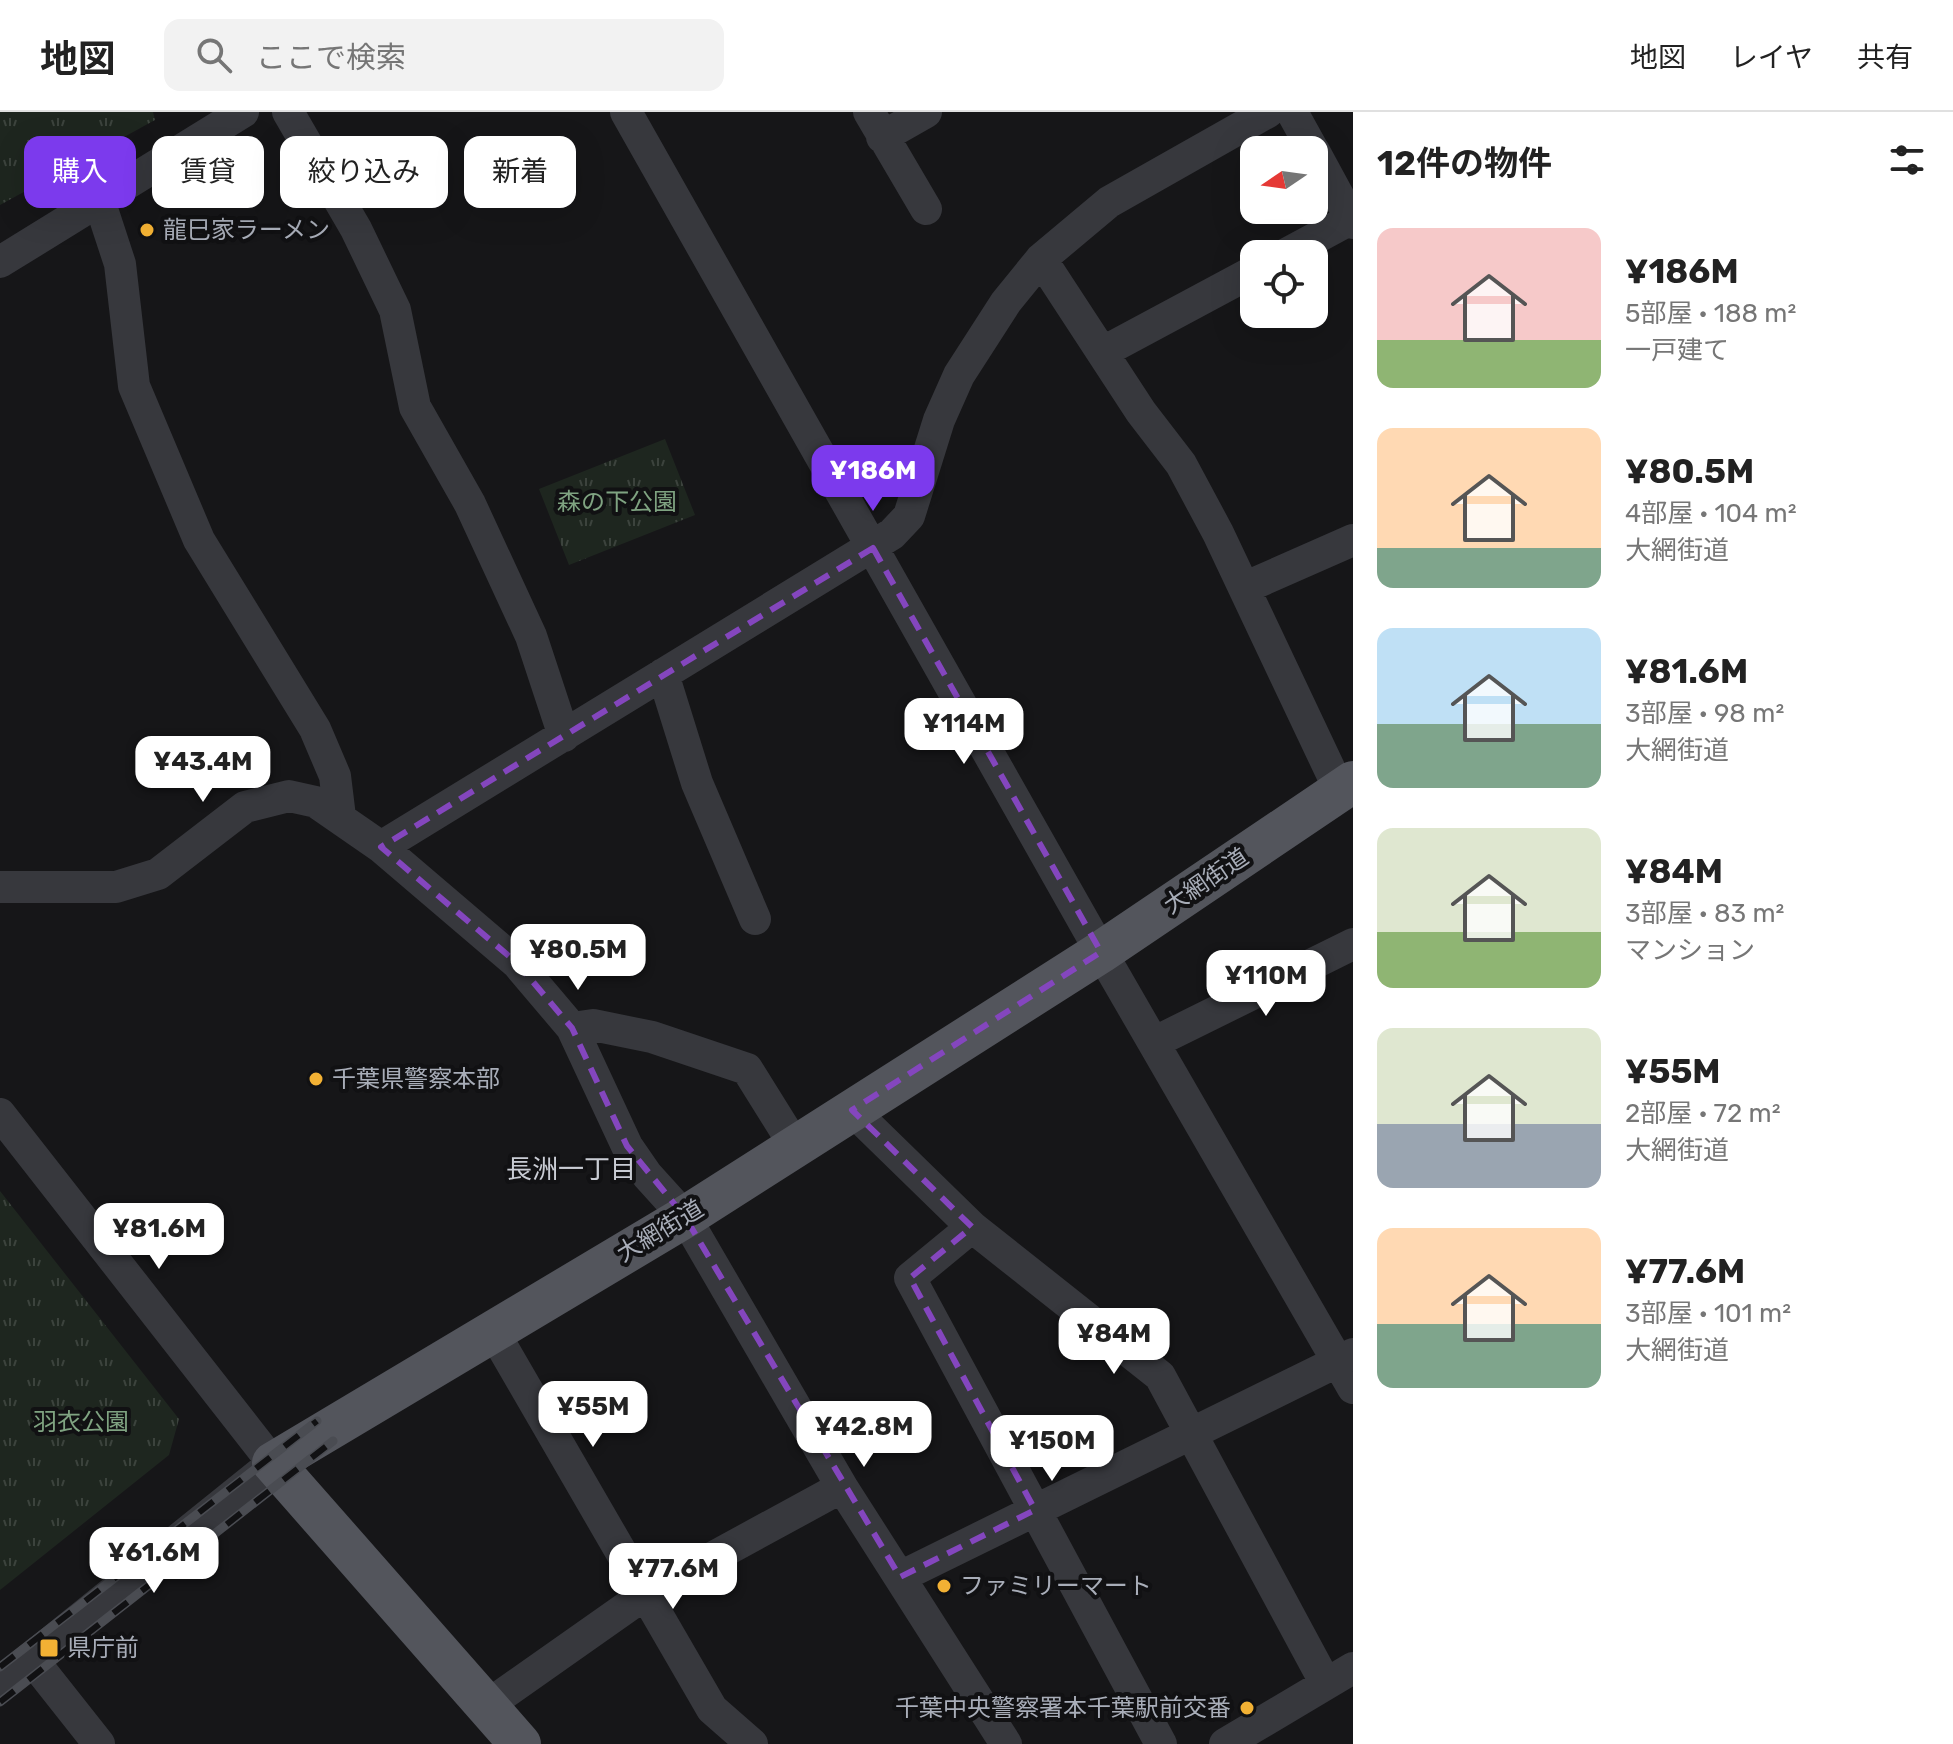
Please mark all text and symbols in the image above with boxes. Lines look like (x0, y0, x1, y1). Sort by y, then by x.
search box (164, 19, 724, 91)
icon: search (192, 33, 236, 77)
text: 地図 (40, 36, 116, 82)
text: ここで検索 (256, 40, 406, 76)
text: 地図 (1630, 41, 1686, 74)
text: レイヤ (1730, 41, 1813, 74)
text: 共有 (1857, 41, 1913, 74)
chip: 購入 (24, 136, 136, 208)
chip: 賃貸 (152, 136, 264, 208)
chip: 絞り込み (280, 136, 448, 208)
chip: 新着 (464, 136, 576, 208)
north arrow (1240, 136, 1328, 224)
map controls (1240, 136, 1328, 328)
icon: filters (1885, 138, 1929, 182)
text: 12件の物件 (1377, 143, 1552, 184)
place label: 龍巳家ラーメン (163, 216, 330, 244)
marker: 龍巳家ラーメン (138, 221, 156, 239)
button: locate (1240, 240, 1328, 328)
text: ¥186M (1625, 251, 1739, 292)
icon: home (1441, 260, 1537, 356)
text: 5部屋 · 188 m² (1625, 298, 1796, 329)
text: 一戸建て (1625, 335, 1729, 366)
pin: ¥186M (817, 445, 929, 513)
text: ¥80.5M (1625, 451, 1754, 492)
text: ¥186M (830, 455, 916, 486)
icon: home (1441, 460, 1537, 556)
park label: 森の下公園 (557, 488, 677, 516)
text: 4部屋 · 104 m² (1625, 498, 1797, 529)
text: 大網街道 (1625, 535, 1729, 566)
text: ¥81.6M (1625, 651, 1748, 692)
icon: home (1441, 660, 1537, 756)
pin: ¥114M (908, 698, 1020, 766)
text: 3部屋 · 98 m² (1625, 698, 1784, 729)
text: ¥114M (922, 708, 1006, 739)
text: 大網街道 (1625, 735, 1729, 766)
pin: ¥43.4M (138, 736, 268, 804)
text: ¥43.4M (153, 746, 253, 777)
street label: 大網街道 (1158, 843, 1254, 919)
text: ¥84M (1625, 851, 1723, 892)
icon: home (1441, 860, 1537, 956)
text: 3部屋 · 83 m² (1625, 898, 1784, 929)
pin: ¥80.5M (513, 924, 643, 992)
text: ¥80.5M (529, 934, 627, 965)
text: マンション (1625, 935, 1755, 966)
pin: ¥110M (1210, 950, 1322, 1018)
text: ¥110M (1225, 960, 1307, 991)
text: ¥55M (1625, 1051, 1721, 1092)
icon: home (1441, 1060, 1537, 1156)
place label: 千葉県警察本部 (332, 1065, 500, 1093)
marker: 千葉県警察本部 (307, 1070, 325, 1088)
text: 2部屋 · 72 m² (1625, 1098, 1781, 1129)
text: 大網街道 (1625, 1135, 1729, 1166)
district label: 長洲一丁目 (506, 1154, 636, 1185)
street label: 大網街道 (612, 1194, 708, 1268)
pin: ¥81.6M (94, 1203, 224, 1271)
text: ¥81.6M (112, 1213, 206, 1244)
text: ¥77.6M (1625, 1251, 1745, 1292)
icon: home (1441, 1260, 1537, 1356)
text: 3部屋 · 101 m² (1625, 1298, 1791, 1329)
pin: ¥84M (1067, 1308, 1161, 1376)
text: ¥84M (1077, 1318, 1151, 1349)
text: 大網街道 (1625, 1335, 1729, 1366)
pin: ¥55M (546, 1381, 640, 1449)
text: ¥55M (556, 1391, 630, 1422)
pin: ¥42.8M (799, 1401, 929, 1469)
park label: 羽衣公園 (33, 1408, 129, 1436)
text: ¥42.8M (815, 1411, 913, 1442)
pin: ¥150M (996, 1415, 1108, 1483)
text: ¥150M (1009, 1425, 1095, 1456)
pin: ¥61.6M (89, 1527, 219, 1595)
text: ¥61.6M (108, 1537, 200, 1568)
pin: ¥77.6M (608, 1543, 738, 1611)
text: ¥77.6M (627, 1553, 719, 1584)
place label: ファミリーマート (960, 1572, 1152, 1600)
marker: ファミリーマート (935, 1577, 953, 1595)
place label: 県庁前 (67, 1634, 139, 1662)
marker: 県庁前 (38, 1637, 60, 1659)
place label: 千葉中央警察署本千葉駅前交番 (895, 1694, 1231, 1722)
marker: 千葉中央警察署本千葉駅前交番 (1238, 1699, 1256, 1717)

